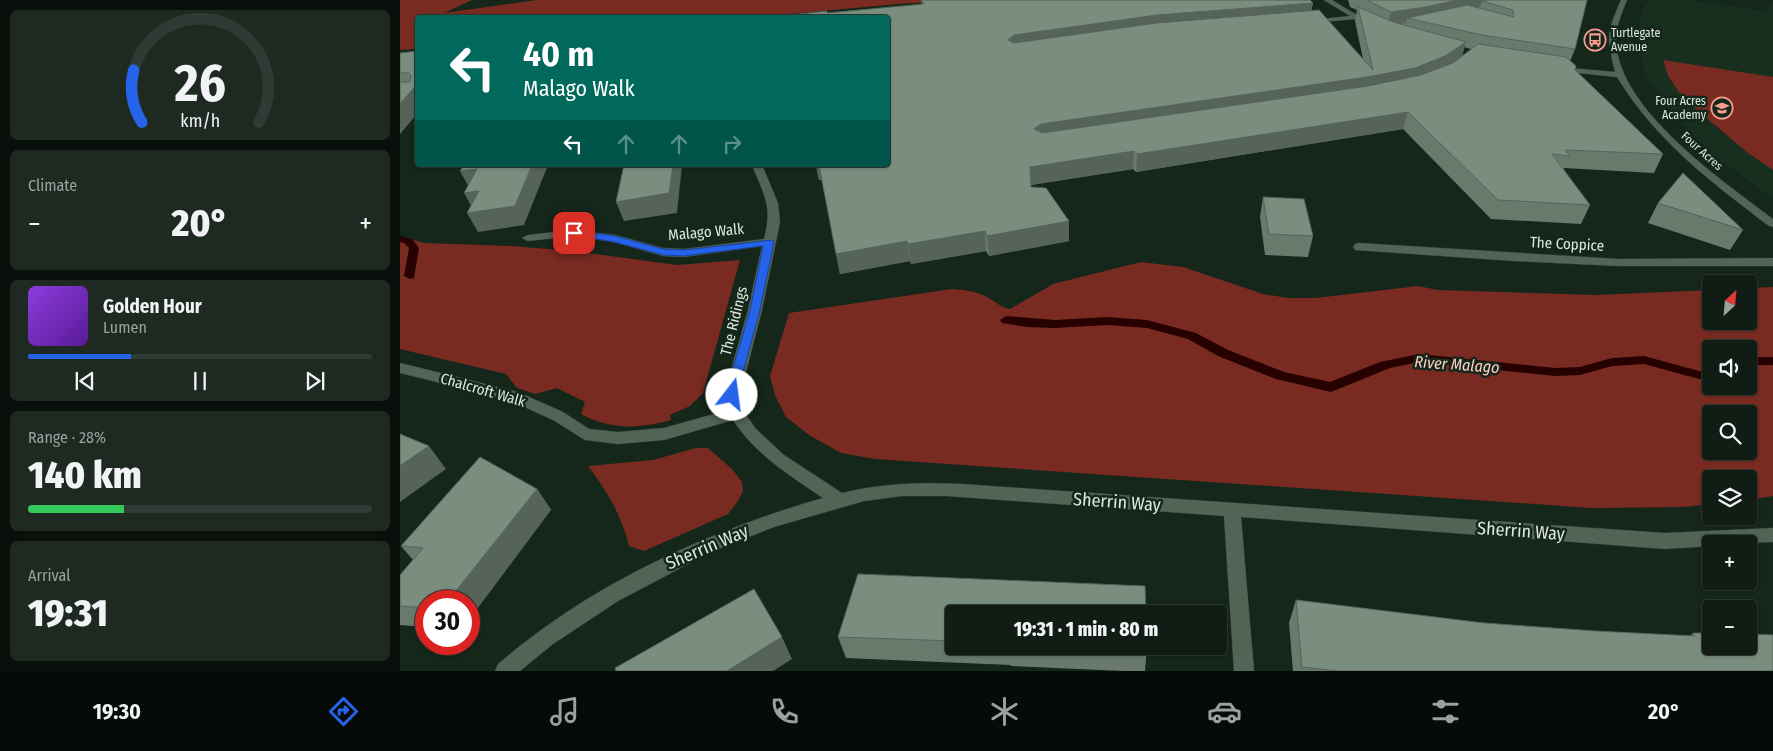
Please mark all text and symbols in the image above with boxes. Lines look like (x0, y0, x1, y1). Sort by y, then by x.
place label: Turtlegate Avenue (1611, 26, 1660, 54)
bus stop icon: Turtlegate Avenue (1583, 28, 1607, 52)
text: 40 m (523, 33, 594, 75)
icon: left (440, 35, 505, 100)
text: 26 (173, 52, 226, 115)
text: Malago Walk (523, 75, 635, 102)
place label: Four Acres Academy (1655, 94, 1707, 122)
school or university icon: Four Acres Academy (1710, 96, 1734, 120)
text: km/h (180, 110, 220, 132)
street label: Four Acres (1678, 129, 1726, 173)
icon: left (559, 130, 587, 158)
icon: ahead (612, 130, 640, 158)
icon: ahead (665, 130, 693, 158)
icon: right (718, 130, 746, 158)
text: Climate (28, 176, 77, 195)
text: 20° (172, 200, 228, 246)
text: − (28, 207, 41, 240)
text: + (359, 207, 372, 240)
pin (553, 212, 595, 254)
icon: arrive (560, 219, 588, 247)
street label: Malago Walk (667, 220, 745, 244)
street label: The Coppice (1529, 233, 1605, 255)
north arrow (1702, 275, 1758, 330)
map controls (1702, 275, 1757, 655)
street label: The Ridings (717, 284, 751, 358)
text: Golden Hour (103, 295, 202, 318)
text: Lumen (103, 318, 147, 337)
button: sound (1702, 340, 1757, 395)
water label: River Malago (1414, 352, 1500, 377)
icon: previous (71, 367, 99, 395)
icon: pause (186, 367, 214, 395)
icon: next (301, 367, 329, 395)
position arrow (705, 368, 757, 420)
street label: Chalcroft Walk (438, 369, 528, 411)
button: search (1702, 405, 1757, 460)
text: Range · 28% (28, 428, 106, 447)
text: 140 km (28, 452, 142, 498)
button: layers (1702, 470, 1757, 525)
street label: Sherrin Way (1073, 488, 1161, 516)
street label: Sherrin Way (1477, 517, 1565, 545)
street label: Sherrin Way (662, 520, 752, 574)
button: + (1702, 535, 1757, 590)
text: Arrival (28, 566, 70, 585)
text: 19:31 (28, 590, 108, 636)
speed limit sign: 30 (415, 590, 480, 655)
button: − (1702, 600, 1757, 655)
text: 19:31 · 1 min · 80 m (1014, 618, 1158, 641)
icon: directions (326, 694, 361, 729)
icon: music (547, 694, 582, 729)
icon: phone (767, 694, 802, 729)
icon: climate (987, 694, 1022, 729)
icon: car (1207, 694, 1242, 729)
icon: filters (1428, 694, 1463, 729)
text: 19:30 (93, 698, 141, 725)
text: 20° (1648, 698, 1680, 725)

